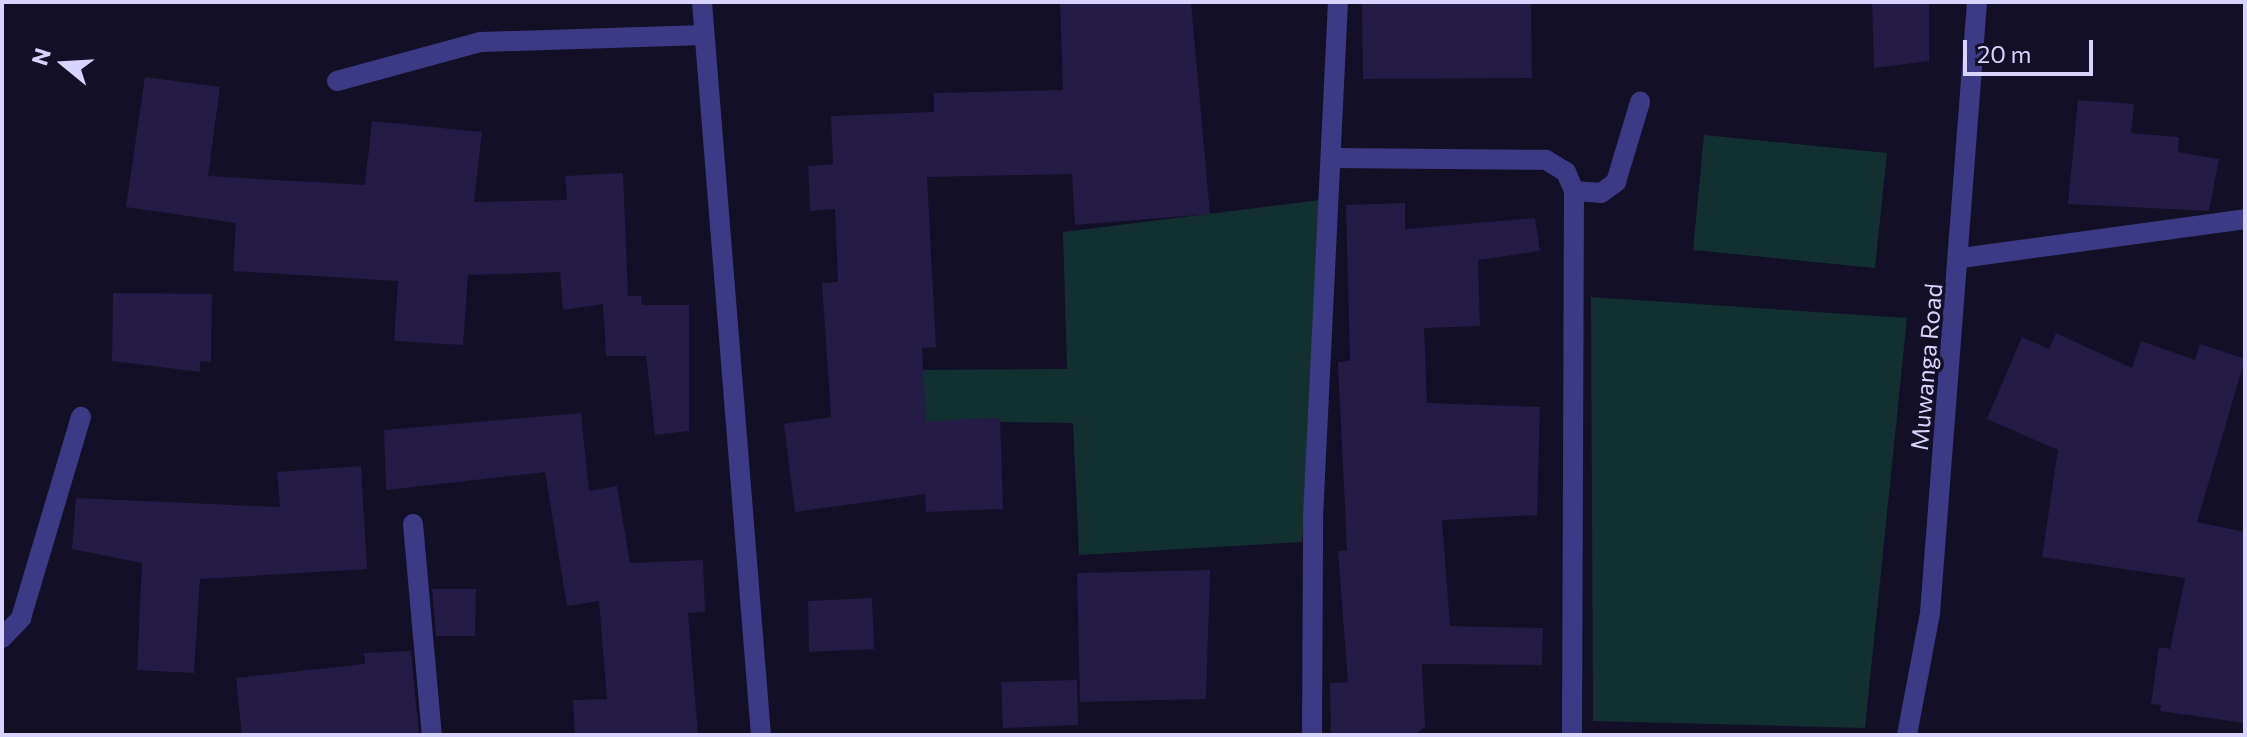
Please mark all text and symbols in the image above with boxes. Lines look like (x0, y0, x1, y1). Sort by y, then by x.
north arrow (24, 24, 104, 104)
scale bar (1967, 24, 2097, 74)
text: 20 m (1977, 39, 2031, 68)
text: N (25, 44, 56, 68)
street label: Muwanga Road (1904, 282, 1948, 452)

